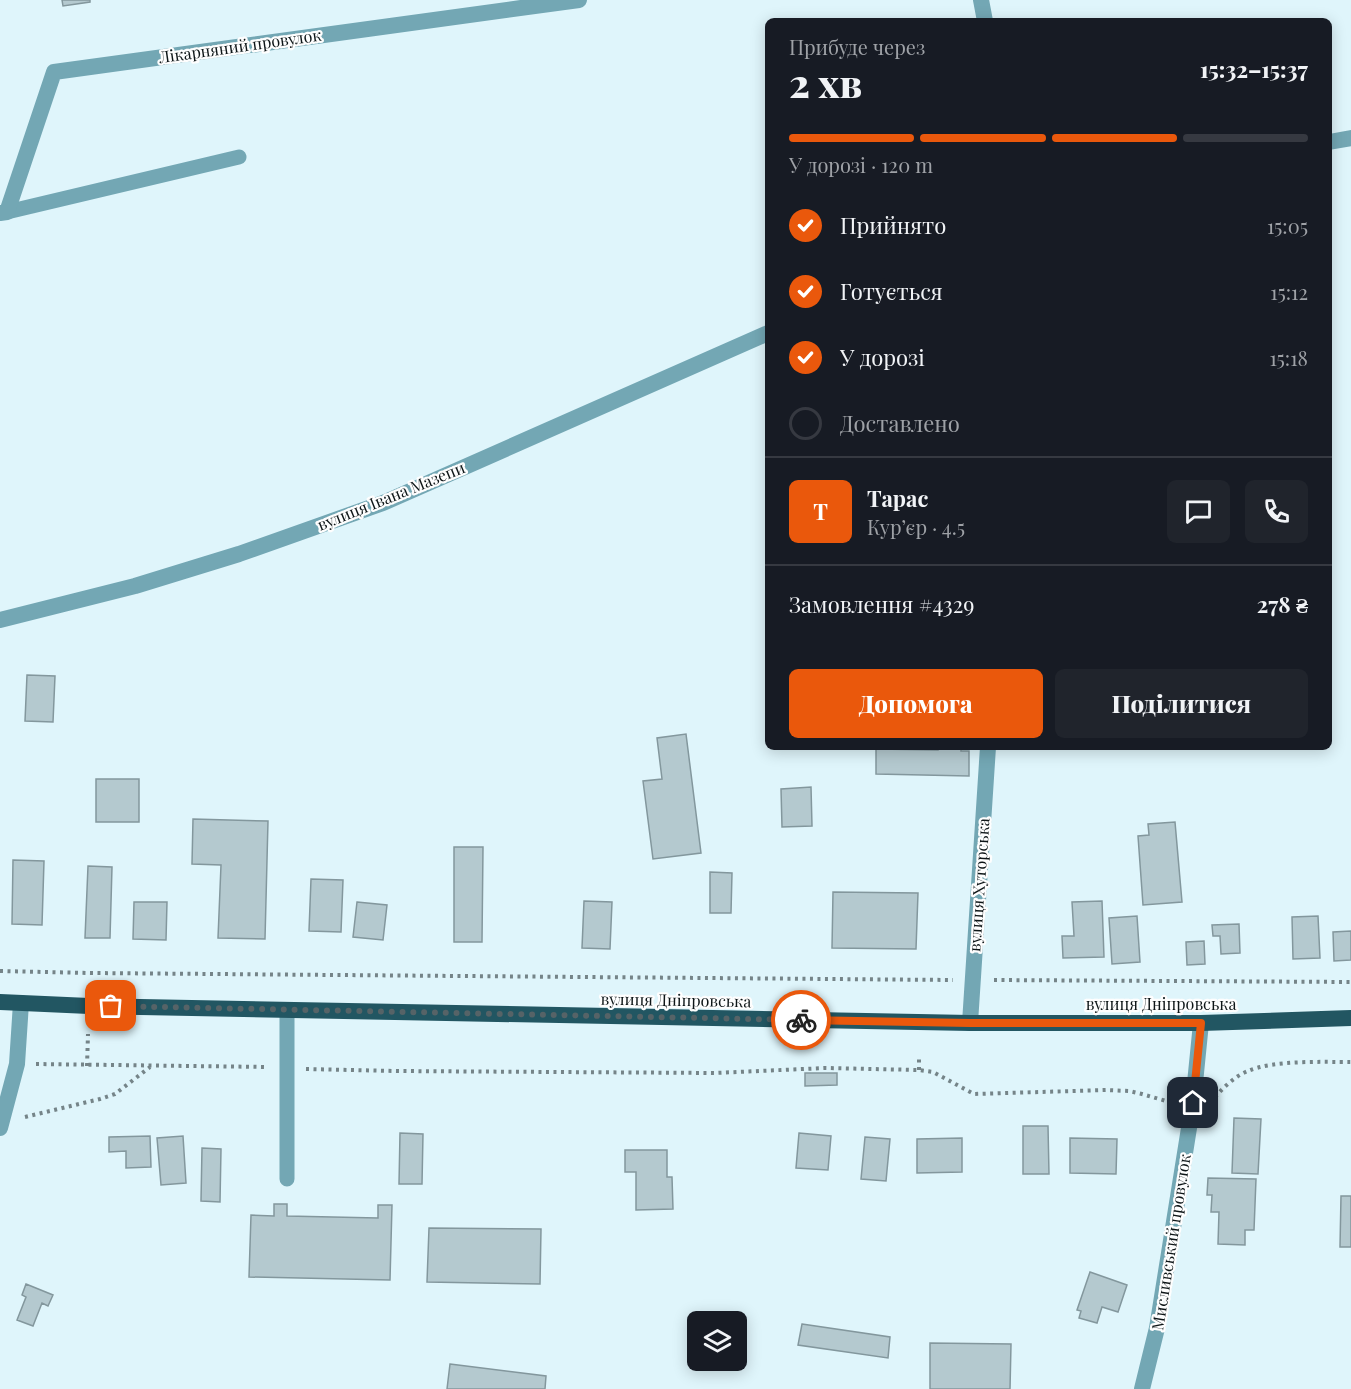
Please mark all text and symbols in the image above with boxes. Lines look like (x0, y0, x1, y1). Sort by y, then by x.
street label: Лікарняний провулок (156, 24, 323, 67)
text: Прибуде через (789, 33, 925, 60)
text: 15:32–15:37 (1200, 54, 1308, 84)
text: 2 хв (789, 56, 862, 108)
text: У дорозі · 120 m (789, 151, 933, 178)
icon: check (789, 209, 822, 242)
text: Прийнято (840, 210, 946, 240)
text: 15:05 (1267, 212, 1308, 239)
icon: check (789, 275, 822, 308)
text: Готується (840, 276, 943, 306)
text: 15:12 (1270, 278, 1308, 305)
icon: check (789, 341, 822, 374)
text: У дорозі (840, 342, 925, 372)
text: 15:18 (1269, 344, 1308, 371)
text: Доставлено (840, 408, 960, 438)
street label: вулиця Івана Мазепи (314, 456, 468, 535)
button: chat (1167, 480, 1230, 543)
button: phone (1245, 480, 1308, 543)
text: Тарас (867, 483, 928, 513)
text: Т (813, 496, 828, 526)
text: Кур’єр · 4.5 (867, 513, 965, 540)
text: Замовлення #4329 (789, 589, 975, 619)
text: 278 ₴ (1257, 589, 1308, 619)
button: Допомога (789, 669, 1043, 738)
button: Поділитися (1055, 669, 1308, 738)
street label: вулиця Хуторська (963, 817, 994, 953)
pin (85, 980, 136, 1031)
street label: вулиця Дніпровська (600, 988, 752, 1011)
icon: bag (94, 989, 127, 1022)
courier (771, 990, 831, 1050)
street label: вулиця Дніпровська (1086, 993, 1236, 1014)
icon: bike (785, 1004, 818, 1037)
pin (1167, 1077, 1218, 1128)
icon: home (1176, 1086, 1209, 1119)
street label: Мисливський провулок (1146, 1152, 1195, 1332)
map controls (687, 1311, 747, 1371)
button: layers (687, 1311, 747, 1371)

